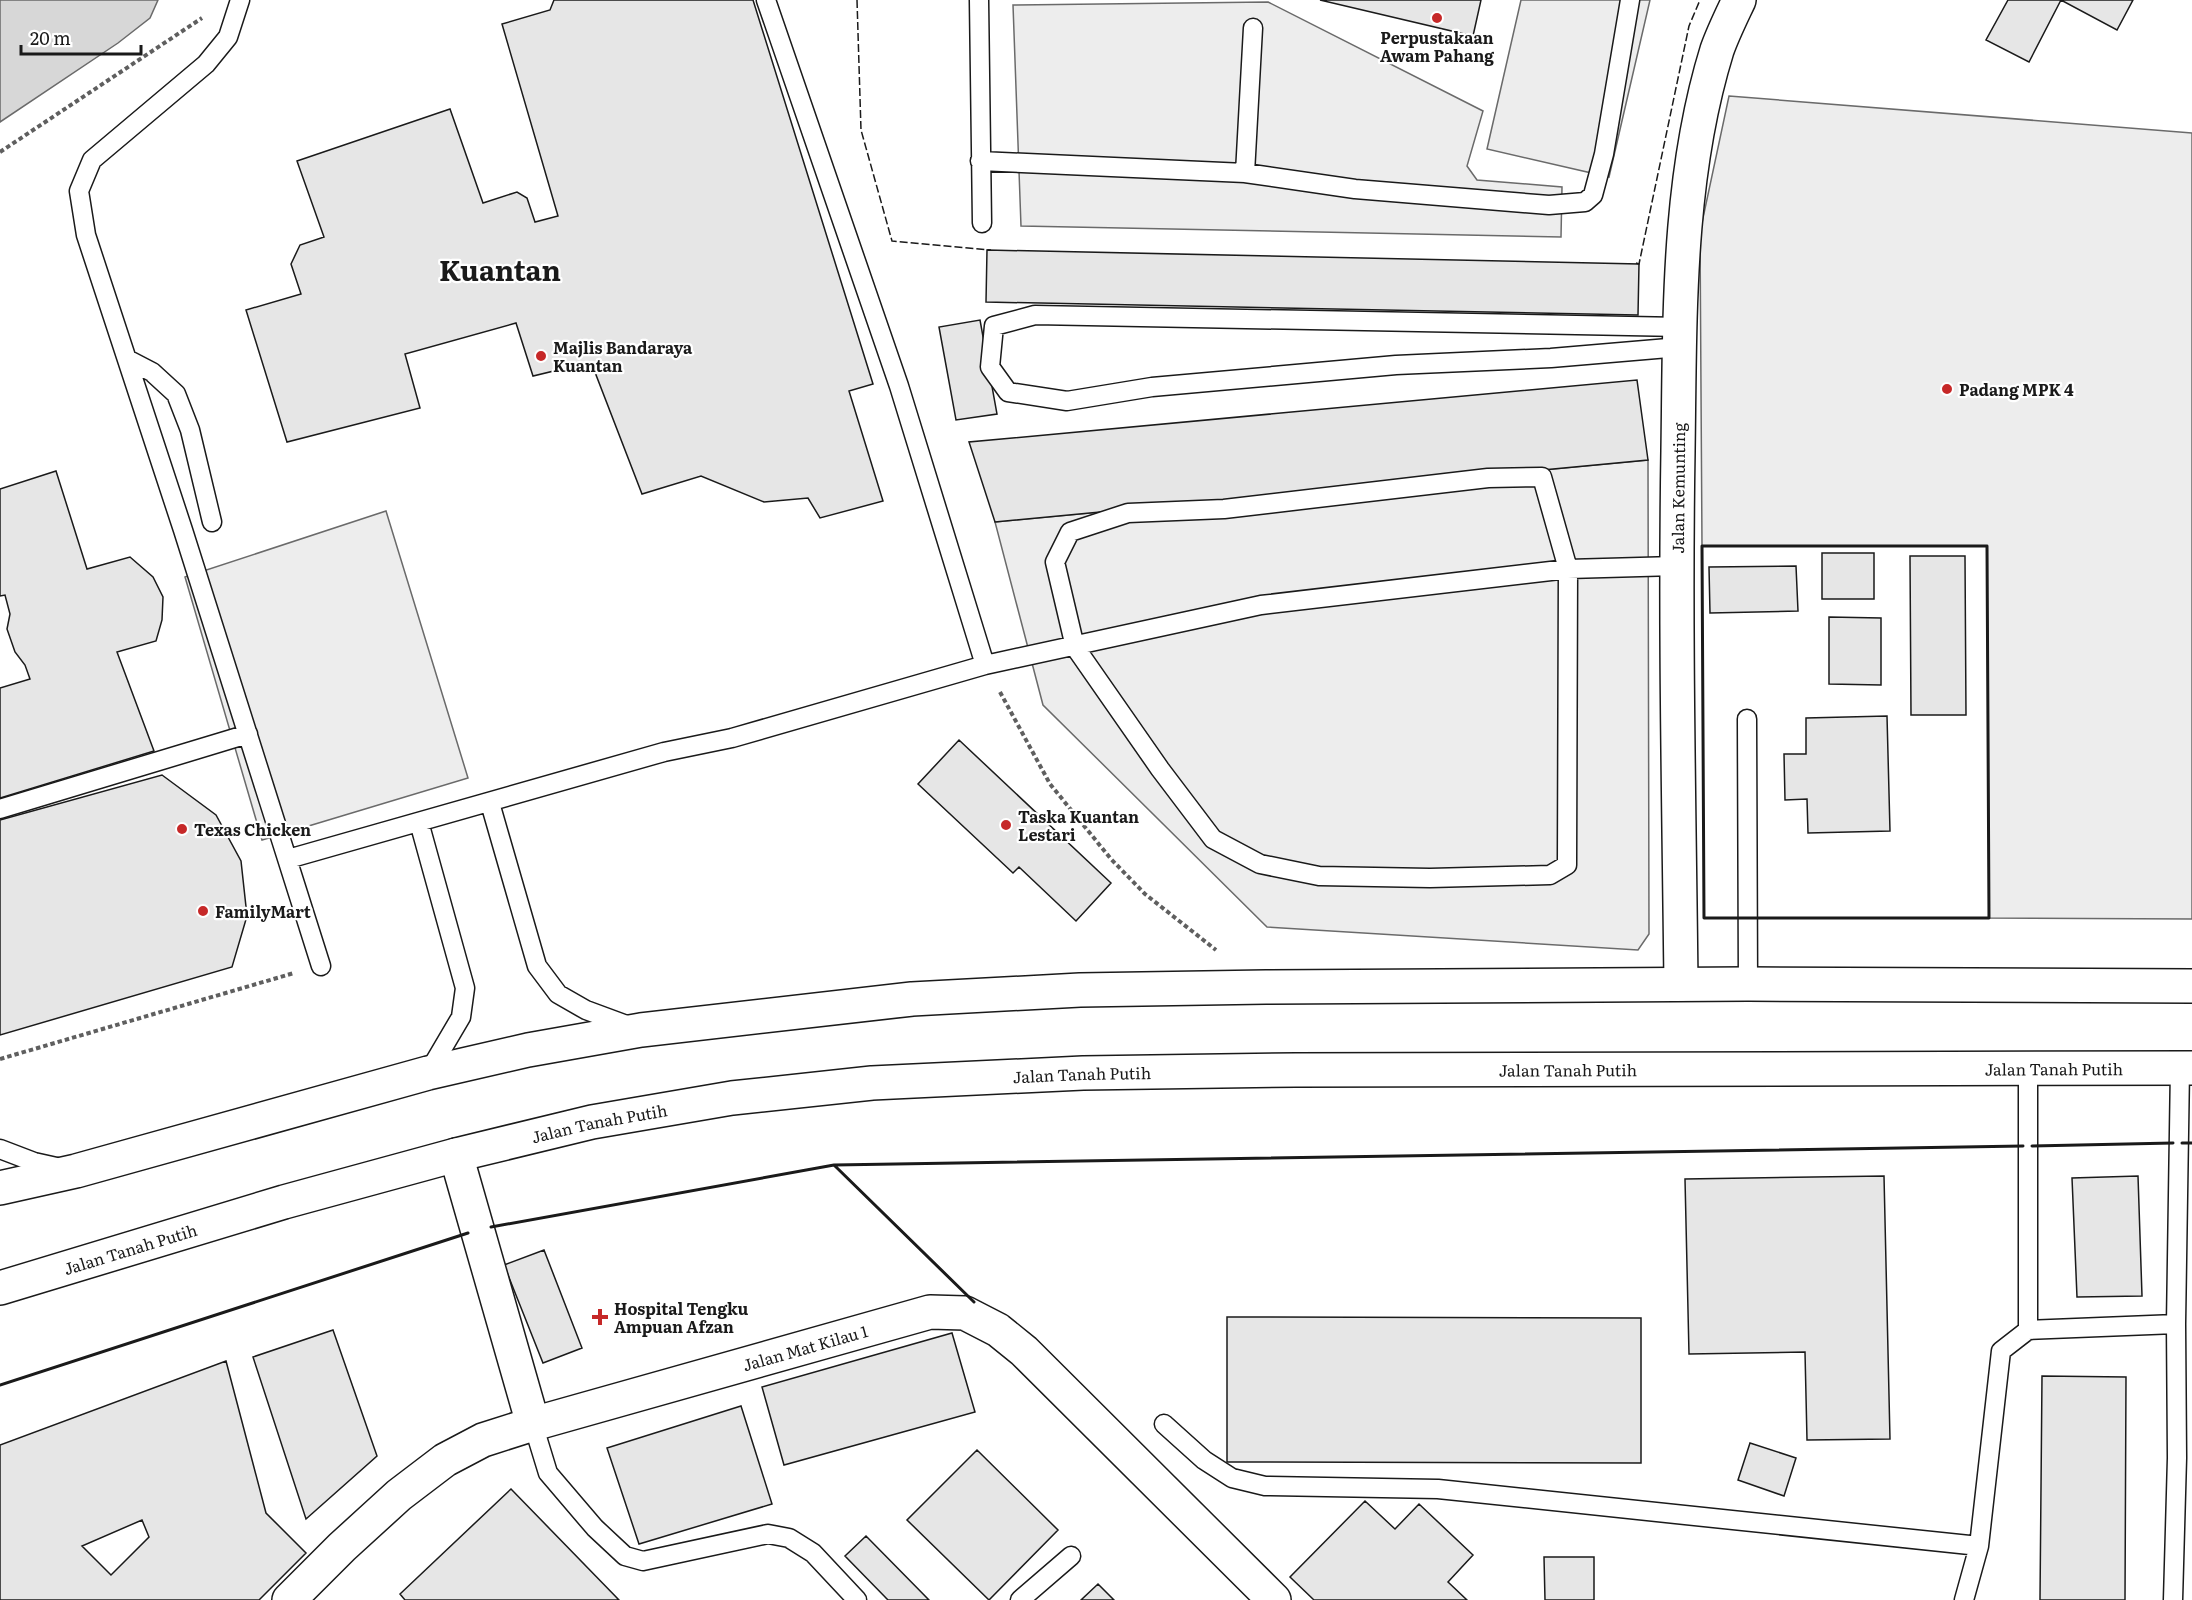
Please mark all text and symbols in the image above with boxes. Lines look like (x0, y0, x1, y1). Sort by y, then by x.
marker: Perpustakaan Awam Pahang (1430, 11, 1444, 25)
scale bar (21, 18, 141, 56)
text: 20 m (30, 24, 71, 51)
place label: Perpustakaan Awam Pahang (1380, 25, 1494, 67)
district label: Kuantan (439, 248, 561, 290)
place label: Majlis Bandaraya Kuantan (553, 335, 693, 377)
marker: Majlis Bandaraya Kuantan (534, 349, 548, 363)
place label: Padang MPK 4 (1959, 377, 2074, 401)
marker: Padang MPK 4 (1940, 382, 1954, 396)
street label: Jalan Kemunting (1665, 422, 1690, 554)
place label: Taska Kuantan Lestari (1018, 804, 1139, 846)
place label: Texas Chicken (194, 817, 311, 841)
marker: Taska Kuantan Lestari (999, 818, 1013, 832)
marker: Texas Chicken (175, 822, 189, 836)
place label: FamilyMart (215, 899, 311, 923)
marker: FamilyMart (196, 904, 210, 918)
street label: Jalan Tanah Putih (1985, 1056, 2124, 1080)
street label: Jalan Tanah Putih (1499, 1057, 1638, 1082)
street label: Jalan Tanah Putih (1012, 1060, 1152, 1088)
street label: Jalan Tanah Putih (529, 1097, 670, 1148)
street label: Jalan Tanah Putih (60, 1217, 200, 1280)
place label: Hospital Tengku Ampuan Afzan (614, 1296, 749, 1338)
marker: Hospital Tengku Ampuan Afzan (591, 1308, 609, 1326)
street label: Jalan Mat Kilau 1 (740, 1318, 871, 1376)

